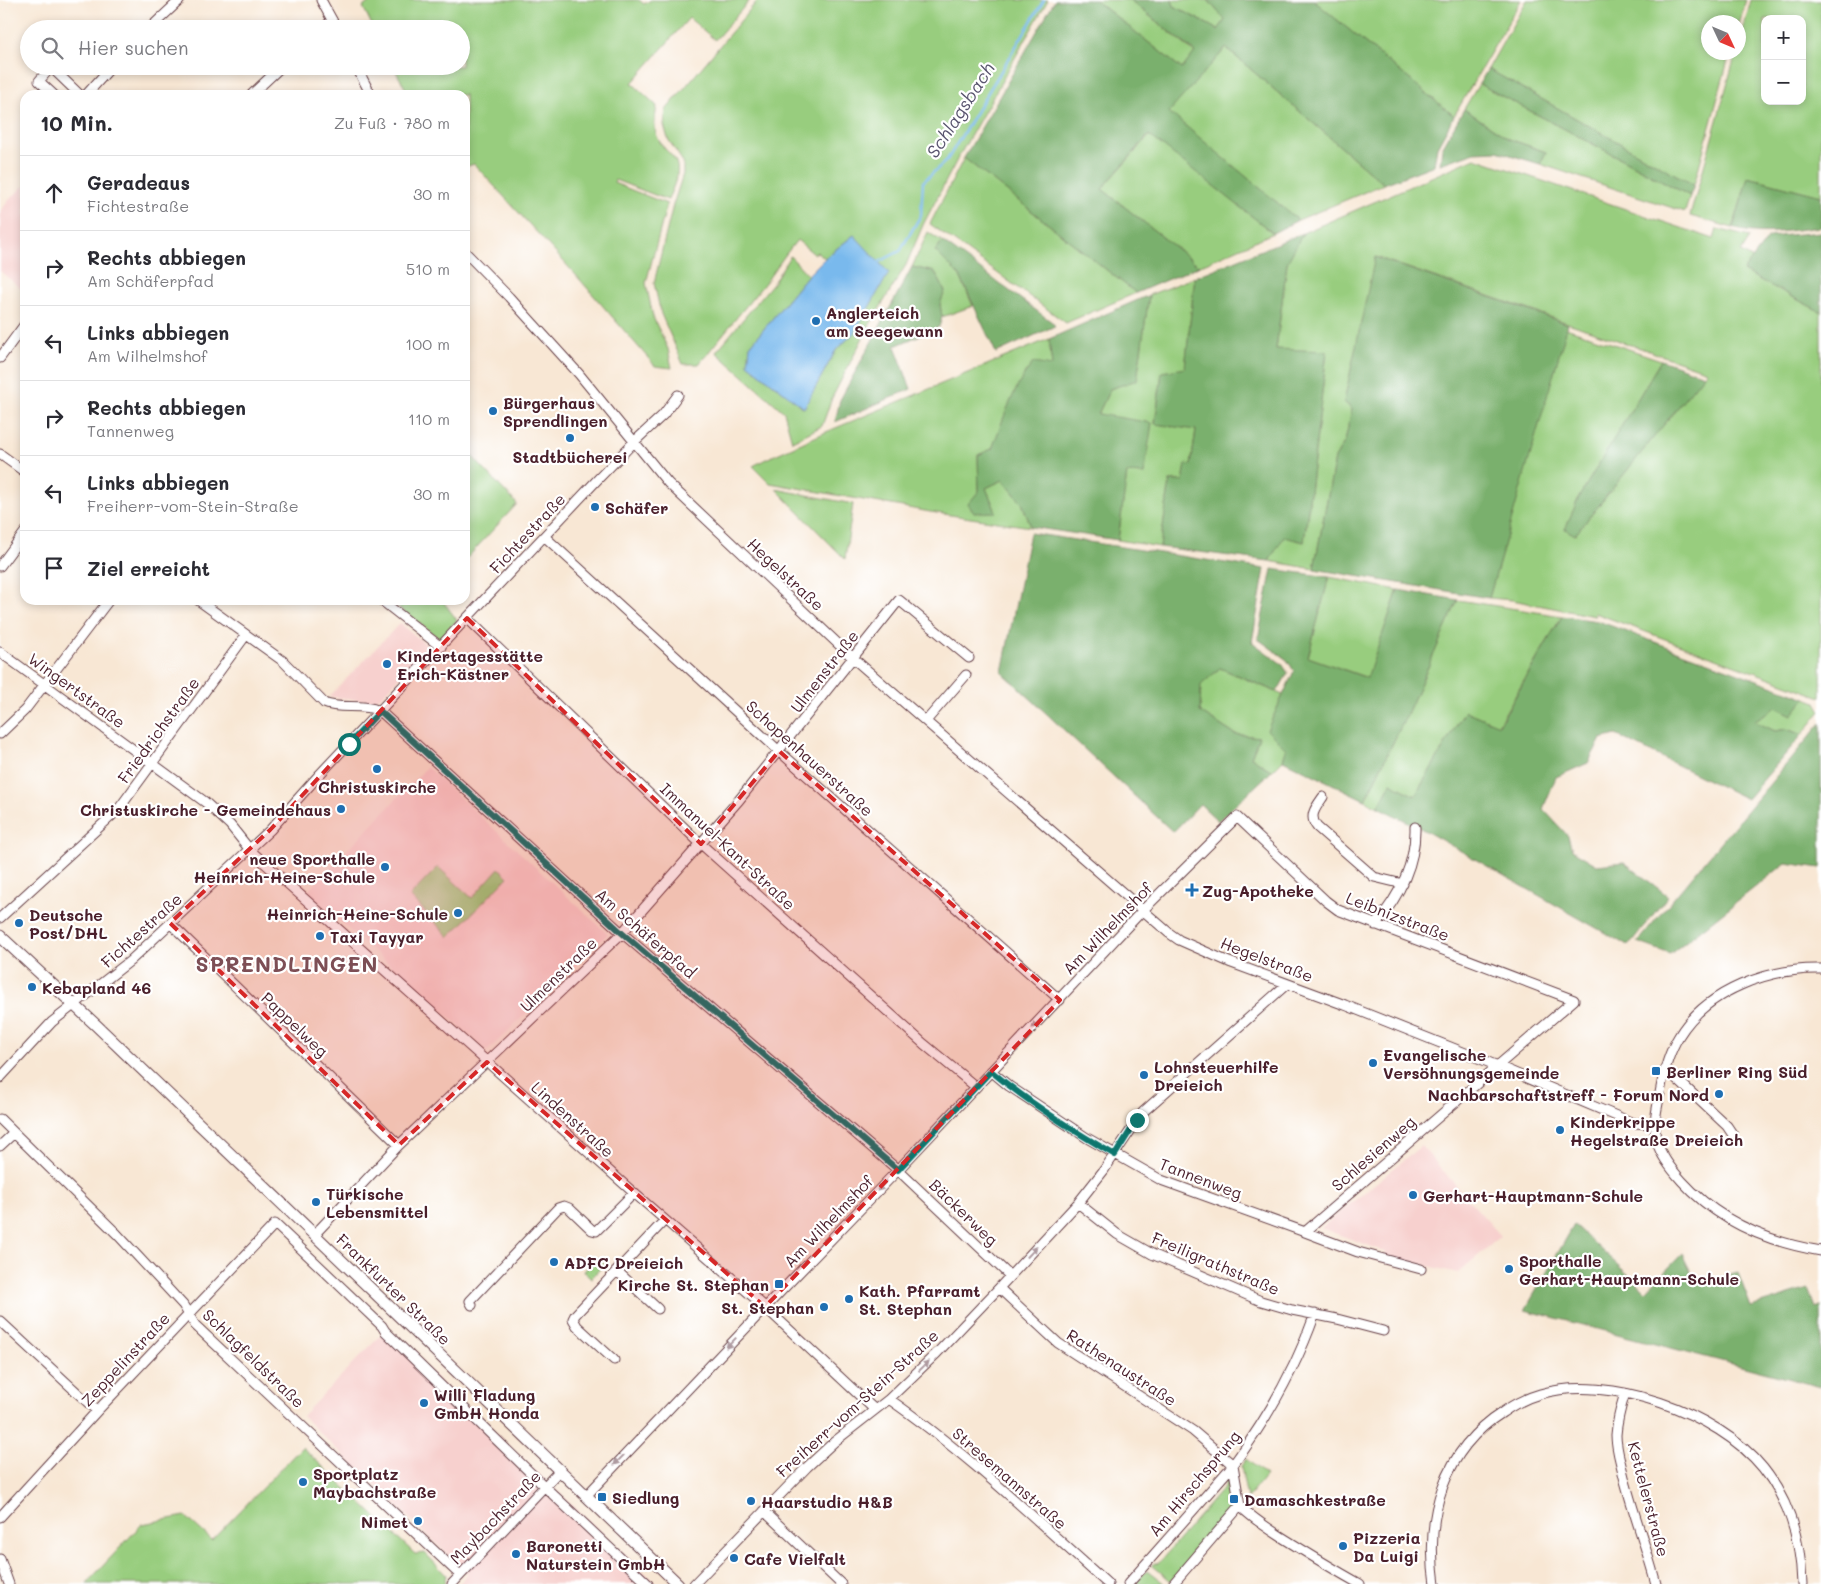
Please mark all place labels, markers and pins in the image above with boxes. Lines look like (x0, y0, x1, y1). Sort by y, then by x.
place label: Anglerteich am Seegewann (826, 302, 943, 341)
marker: Anglerteich am Seegewann (810, 315, 822, 327)
place label: Bürgerhaus Sprendlingen (503, 392, 607, 431)
marker: Bürgerhaus Sprendlingen (487, 405, 499, 417)
marker: Stadtbücherei (564, 432, 576, 444)
place label: Stadtbücherei (512, 446, 628, 467)
place label: Schäfer (605, 497, 668, 518)
marker: Schäfer (589, 501, 601, 513)
place label: Kindertagesstätte Erich-Kästner (397, 645, 543, 684)
marker: Kindertagesstätte Erich-Kästner (381, 658, 393, 670)
marker: Christuskirche (371, 763, 383, 775)
place label: Christuskirche (318, 776, 436, 797)
place label: Christuskirche - Gemeindehaus (80, 799, 331, 820)
marker: Christuskirche - Gemeindehaus (335, 803, 347, 815)
place label: neue Sporthalle Heinrich-Heine-Schule (193, 848, 375, 887)
marker: neue Sporthalle Heinrich-Heine-Schule (379, 861, 391, 873)
place label: Zug-Apotheke (1202, 880, 1314, 901)
marker: Zug-Apotheke (1186, 884, 1198, 896)
place label: Heinrich-Heine-Schule (266, 903, 448, 924)
place label: Deutsche Post/DHL (29, 904, 108, 943)
marker: Heinrich-Heine-Schule (452, 907, 464, 919)
marker: Deutsche Post/DHL (13, 917, 25, 929)
place label: Taxi Tayyar (330, 926, 424, 947)
marker: Taxi Tayyar (314, 930, 326, 942)
place label: Kebapland 46 (42, 977, 152, 998)
marker: Kebapland 46 (26, 981, 38, 993)
place label: Evangelische Versöhnungsgemeinde (1383, 1044, 1559, 1083)
place label: Lohnsteuerhilfe Dreieich (1154, 1056, 1279, 1095)
marker: Evangelische Versöhnungsgemeinde (1367, 1057, 1379, 1069)
place label: Berliner Ring Süd (1666, 1061, 1807, 1082)
marker: Berliner Ring Süd (1650, 1065, 1662, 1077)
marker: Lohnsteuerhilfe Dreieich (1138, 1069, 1150, 1081)
place label: Nachbarschaftstreff - Forum Nord (1428, 1084, 1709, 1105)
marker: Nachbarschaftstreff - Forum Nord (1713, 1088, 1725, 1100)
place label: Kinderkrippe Hegelstraße Dreieich (1570, 1111, 1743, 1150)
marker: Kinderkrippe Hegelstraße Dreieich (1554, 1124, 1566, 1136)
place label: Türkische Lebensmittel (326, 1183, 428, 1222)
place label: Gerhart-Hauptmann-Schule (1423, 1185, 1643, 1206)
marker: Gerhart-Hauptmann-Schule (1407, 1189, 1419, 1201)
marker: Türkische Lebensmittel (310, 1196, 322, 1208)
place label: Sporthalle Gerhart-Hauptmann-Schule (1519, 1250, 1739, 1289)
place label: ADFC Dreieich (564, 1252, 683, 1273)
marker: ADFC Dreieich (548, 1256, 560, 1268)
marker: Sporthalle Gerhart-Hauptmann-Schule (1503, 1263, 1515, 1275)
place label: Kirche St. Stephan (618, 1274, 769, 1295)
marker: Kirche St. Stephan (773, 1278, 785, 1290)
place label: Kath. Pfarramt St. Stephan (859, 1280, 980, 1319)
marker: Kath. Pfarramt St. Stephan (843, 1293, 855, 1305)
place label: St. Stephan (721, 1297, 814, 1318)
marker: St. Stephan (818, 1301, 830, 1313)
place label: Willi Fladung GmbH Honda (434, 1384, 540, 1423)
marker: Willi Fladung GmbH Honda (418, 1397, 430, 1409)
place label: Sportplatz Maybachstraße (313, 1463, 436, 1502)
marker: Sportplatz Maybachstraße (297, 1476, 309, 1488)
place label: Siedlung (612, 1487, 679, 1508)
place label: Damaschkestraße (1244, 1489, 1386, 1510)
marker: Siedlung (596, 1491, 608, 1503)
place label: Haarstudio H&B (761, 1491, 893, 1512)
marker: Damaschkestraße (1228, 1493, 1240, 1505)
marker: Haarstudio H&B (745, 1495, 757, 1507)
place label: Nimet (361, 1511, 408, 1532)
marker: Nimet (412, 1515, 424, 1527)
place label: Pizzeria Da Luigi (1353, 1527, 1421, 1566)
place label: Baronetti Naturstein GmbH (526, 1535, 666, 1574)
marker: Pizzeria Da Luigi (1337, 1540, 1349, 1552)
marker: Baronetti Naturstein GmbH (510, 1548, 522, 1560)
place label: Cafe Vielfalt (744, 1548, 846, 1569)
marker: Cafe Vielfalt (728, 1552, 740, 1564)

